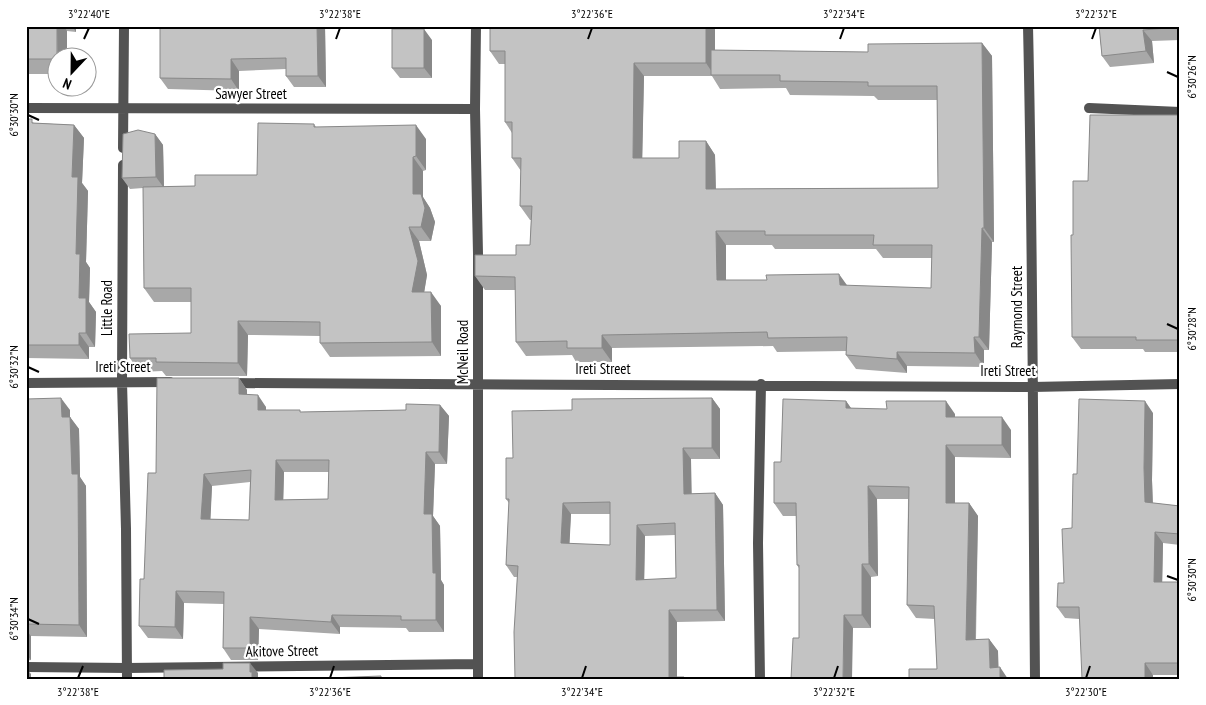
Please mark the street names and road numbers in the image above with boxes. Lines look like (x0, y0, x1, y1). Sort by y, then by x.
street label: Sawyer Street (215, 84, 287, 103)
street label: Raymond Street (1007, 266, 1026, 348)
street label: Little Road (97, 280, 116, 336)
street label: McNeil Road (453, 320, 472, 384)
street label: Ireti Street (95, 357, 151, 376)
street label: Ireti Street (575, 359, 631, 378)
street label: Ireti Street (980, 361, 1036, 380)
street label: Akitove Street (245, 640, 319, 661)

